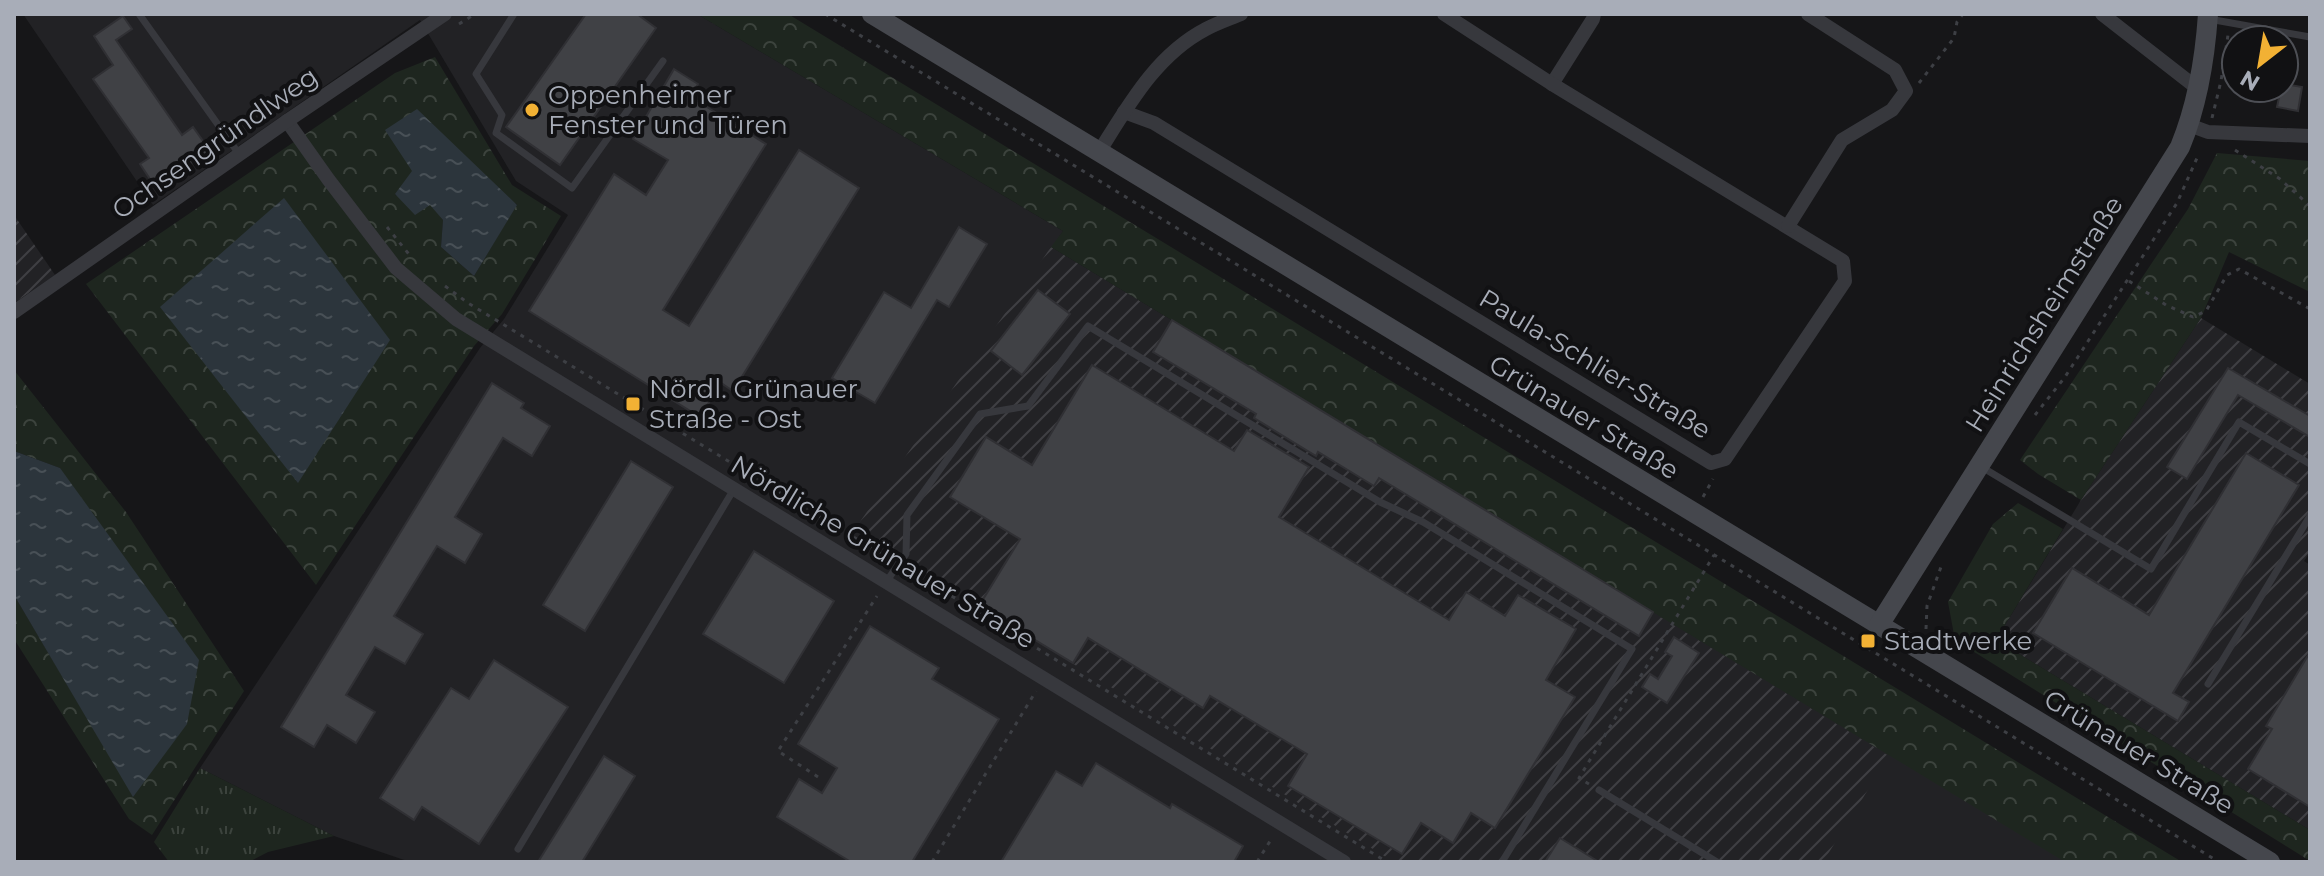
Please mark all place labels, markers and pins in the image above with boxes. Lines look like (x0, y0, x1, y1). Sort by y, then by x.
place label: Oppenheimer Fenster und Türen (548, 79, 788, 141)
marker: Oppenheimer Fenster und Türen (523, 101, 541, 119)
place label: Nördl. Grünauer Straße - Ost (649, 373, 858, 435)
marker: Nördl. Grünauer Straße - Ost (624, 395, 642, 413)
place label: Stadtwerke (1884, 625, 2032, 657)
marker: Stadtwerke (1859, 632, 1877, 650)

